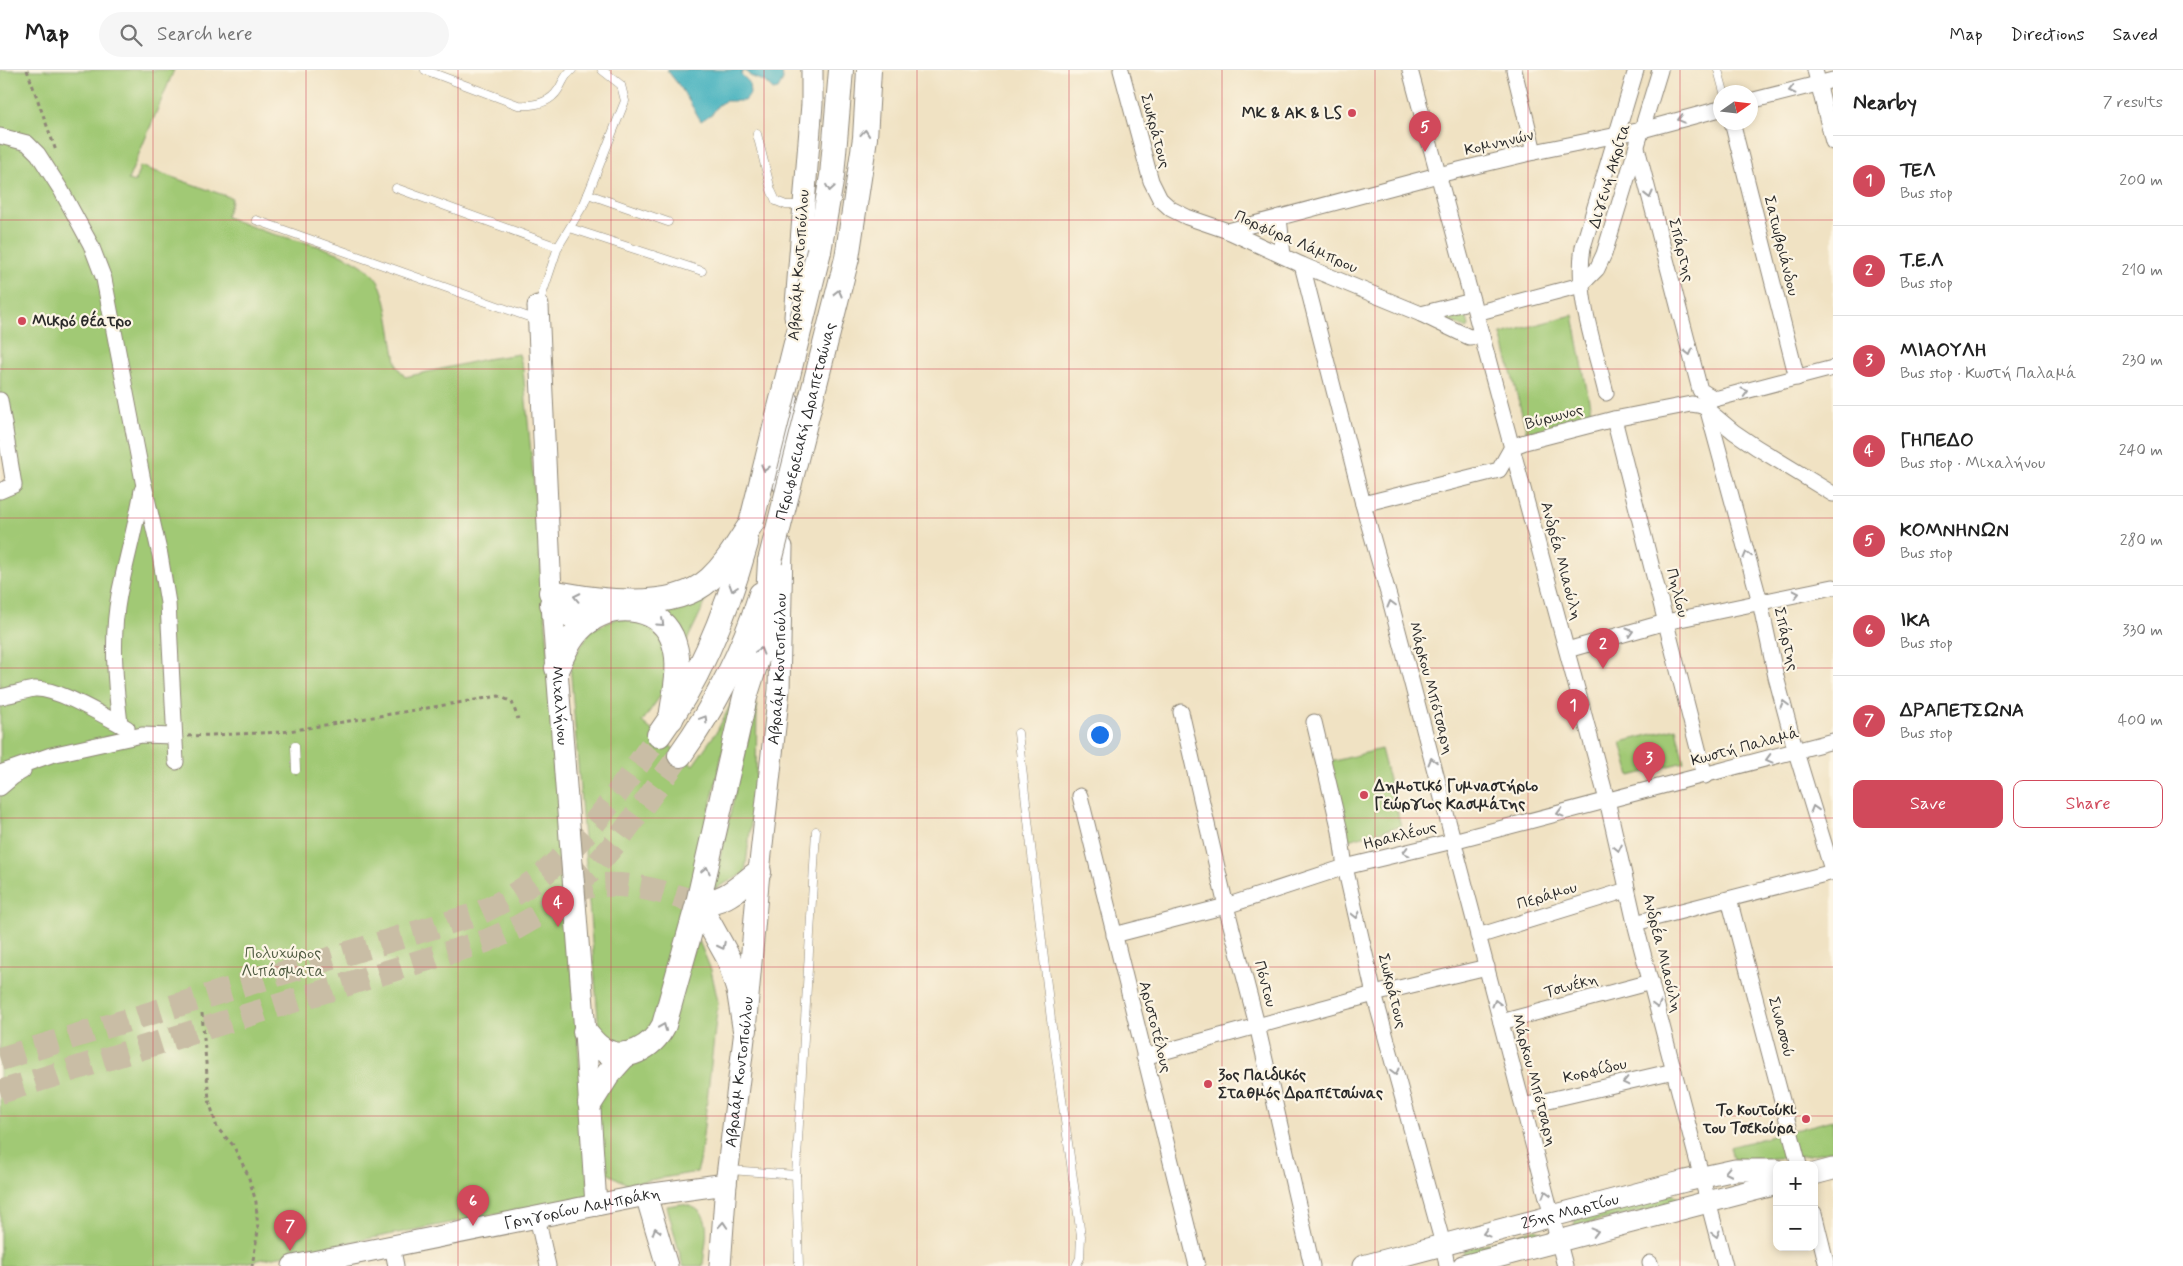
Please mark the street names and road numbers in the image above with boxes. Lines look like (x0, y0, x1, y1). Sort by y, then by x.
street label: Σωκράτους (1135, 91, 1175, 171)
street label: Διγενή Ακρίτα (1584, 121, 1636, 231)
street label: Κομνηνών (1462, 125, 1536, 161)
street label: Αβραάμ Κοντοπούλου (783, 189, 815, 341)
street label: Σατωβριάνδου (1758, 194, 1804, 298)
street label: Πορφύρα Λάμπρου (1231, 205, 1361, 279)
street label: Σπάρτης (1663, 216, 1699, 284)
street label: Περιφερειακή Δραπετσώνας (770, 320, 841, 523)
street label: Βύρωνος (1523, 399, 1585, 435)
street label: Ανδρέα Μιαούλη (1535, 499, 1588, 623)
street label: Πηλίου (1661, 566, 1693, 620)
street label: Αβραάμ Κοντοπούλου (763, 593, 792, 746)
street label: Σπάρτης (1769, 605, 1803, 673)
street label: Μάρκου Μπότσαρη (1403, 619, 1459, 757)
street label: Μιχαλήνου (546, 665, 573, 746)
street label: Κωστή Παλαμά (1689, 722, 1801, 772)
street label: Ηρακλέους (1361, 816, 1439, 855)
street label: Περάμου (1514, 877, 1580, 915)
street label: Ανδρέα Μιαούλη (1637, 891, 1688, 1015)
street label: Σωκράτους (1373, 951, 1411, 1031)
street label: Πόντου (1249, 958, 1281, 1010)
street label: Τσινέκη (1541, 968, 1600, 1003)
street label: Αριστοτέλους (1133, 979, 1178, 1075)
street label: Σινασσού (1763, 994, 1799, 1060)
street label: Αβραάμ Κοντοπούλου (720, 996, 758, 1149)
street label: Μάρκου Μπότσαρη (1506, 1011, 1562, 1149)
street label: Κορφίδου (1561, 1054, 1629, 1088)
street label: Γρηγορίου Λαμπράκη (502, 1183, 662, 1234)
street label: 25ης Μαρτίου (1519, 1188, 1621, 1234)

